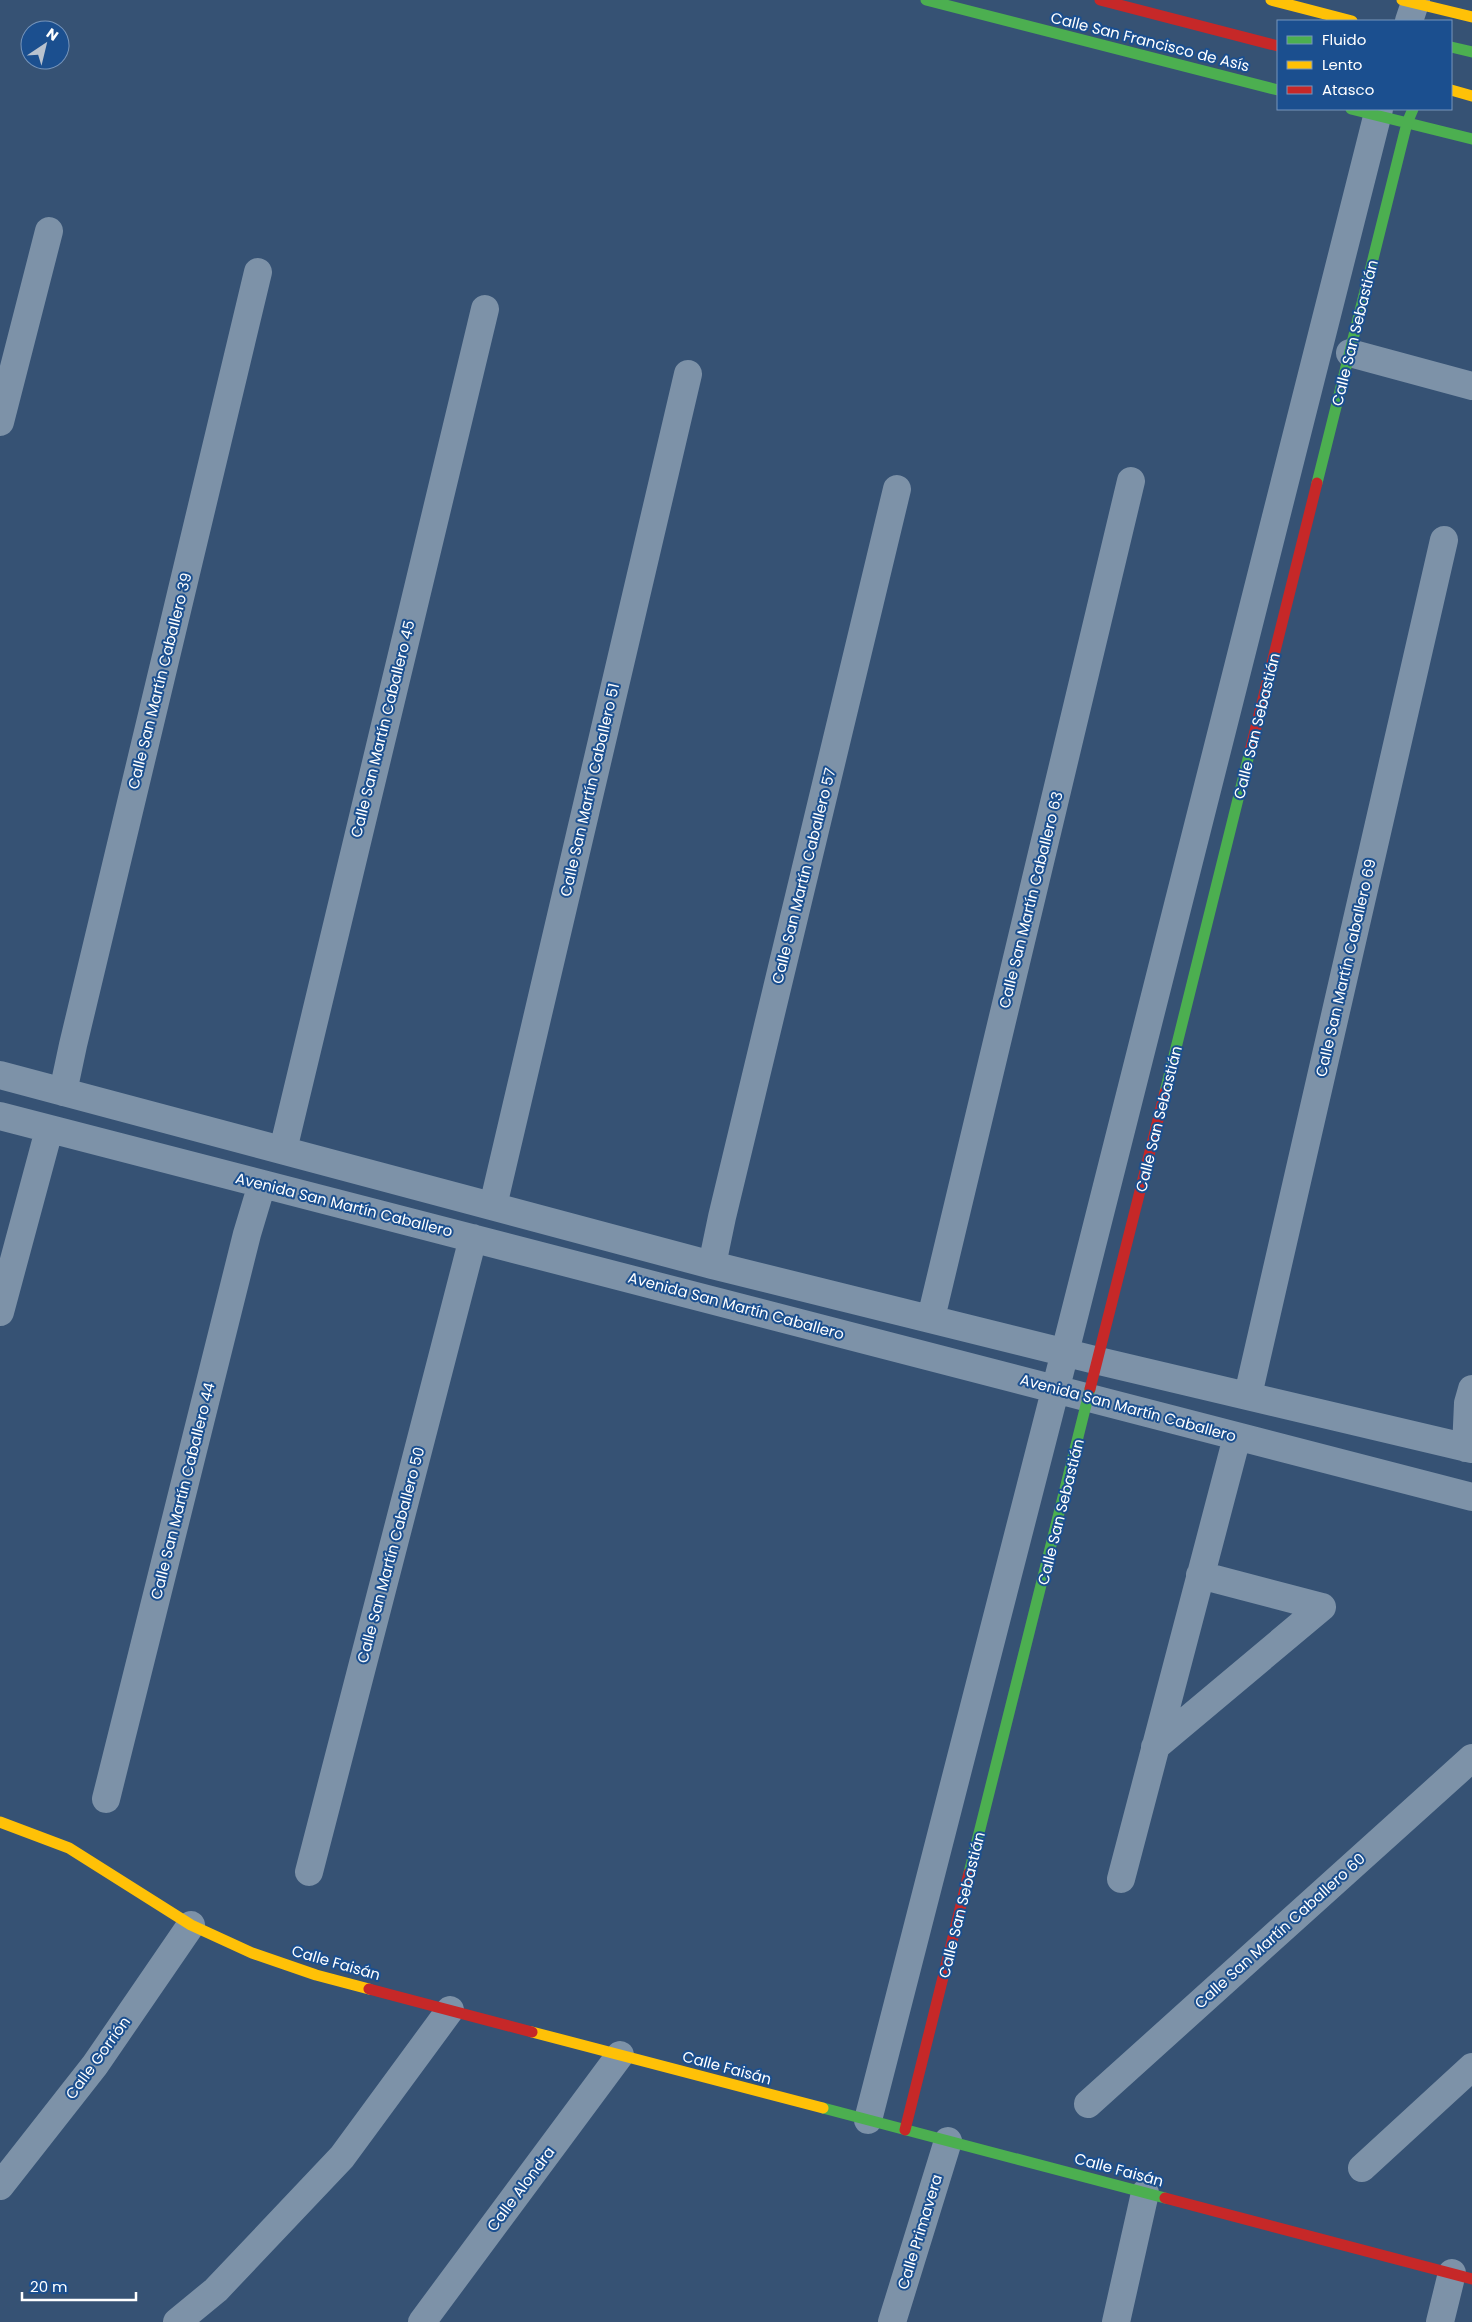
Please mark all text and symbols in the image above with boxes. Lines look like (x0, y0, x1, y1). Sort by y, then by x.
street label: Calle San Francisco de Asís (1049, 7, 1252, 76)
north arrow (20, 20, 70, 70)
legend (1277, 20, 1452, 110)
text: N (42, 23, 63, 46)
text: Fluido (1322, 29, 1366, 50)
text: Lento (1322, 54, 1362, 75)
text: Atasco (1322, 79, 1374, 100)
street label: Calle San Sebastián (1326, 258, 1383, 408)
street label: Calle San Martín Caballero 39 (122, 570, 197, 791)
street label: Calle San Martín Caballero 45 (345, 618, 420, 840)
street label: Calle San Sebastián (1228, 651, 1285, 801)
street label: Calle San Martín Caballero 51 (555, 681, 624, 899)
street label: Calle San Martín Caballero 57 (766, 766, 841, 986)
street label: Calle San Martín Caballero 63 (993, 789, 1068, 1010)
street label: Calle San Martín Caballero 69 (1310, 857, 1381, 1079)
street label: Calle San Sebastián (1130, 1044, 1187, 1194)
street label: Avenida San Martín Caballero (233, 1167, 455, 1242)
street label: Avenida San Martín Caballero (626, 1266, 847, 1345)
street label: Avenida San Martín Caballero (1018, 1368, 1239, 1447)
street label: Calle San Martín Caballero 44 (145, 1380, 220, 1602)
street label: Calle San Sebastián (1032, 1437, 1089, 1587)
street label: Calle San Martín Caballero 50 (352, 1444, 430, 1665)
street label: Calle San Sebastián (933, 1830, 990, 1980)
street label: Calle San Martín Caballero 60 (1190, 1848, 1370, 2013)
street label: Calle Faisán (289, 1940, 383, 1985)
street label: Calle Gorrión (60, 2012, 135, 2103)
street label: Calle Faisán (680, 2046, 774, 2089)
street label: Calle Alondra (482, 2142, 559, 2235)
street label: Calle Faisán (1072, 2148, 1166, 2191)
street label: Calle Primavera (892, 2172, 947, 2292)
scale bar (22, 2270, 136, 2302)
text: 20 m (30, 2276, 68, 2297)

